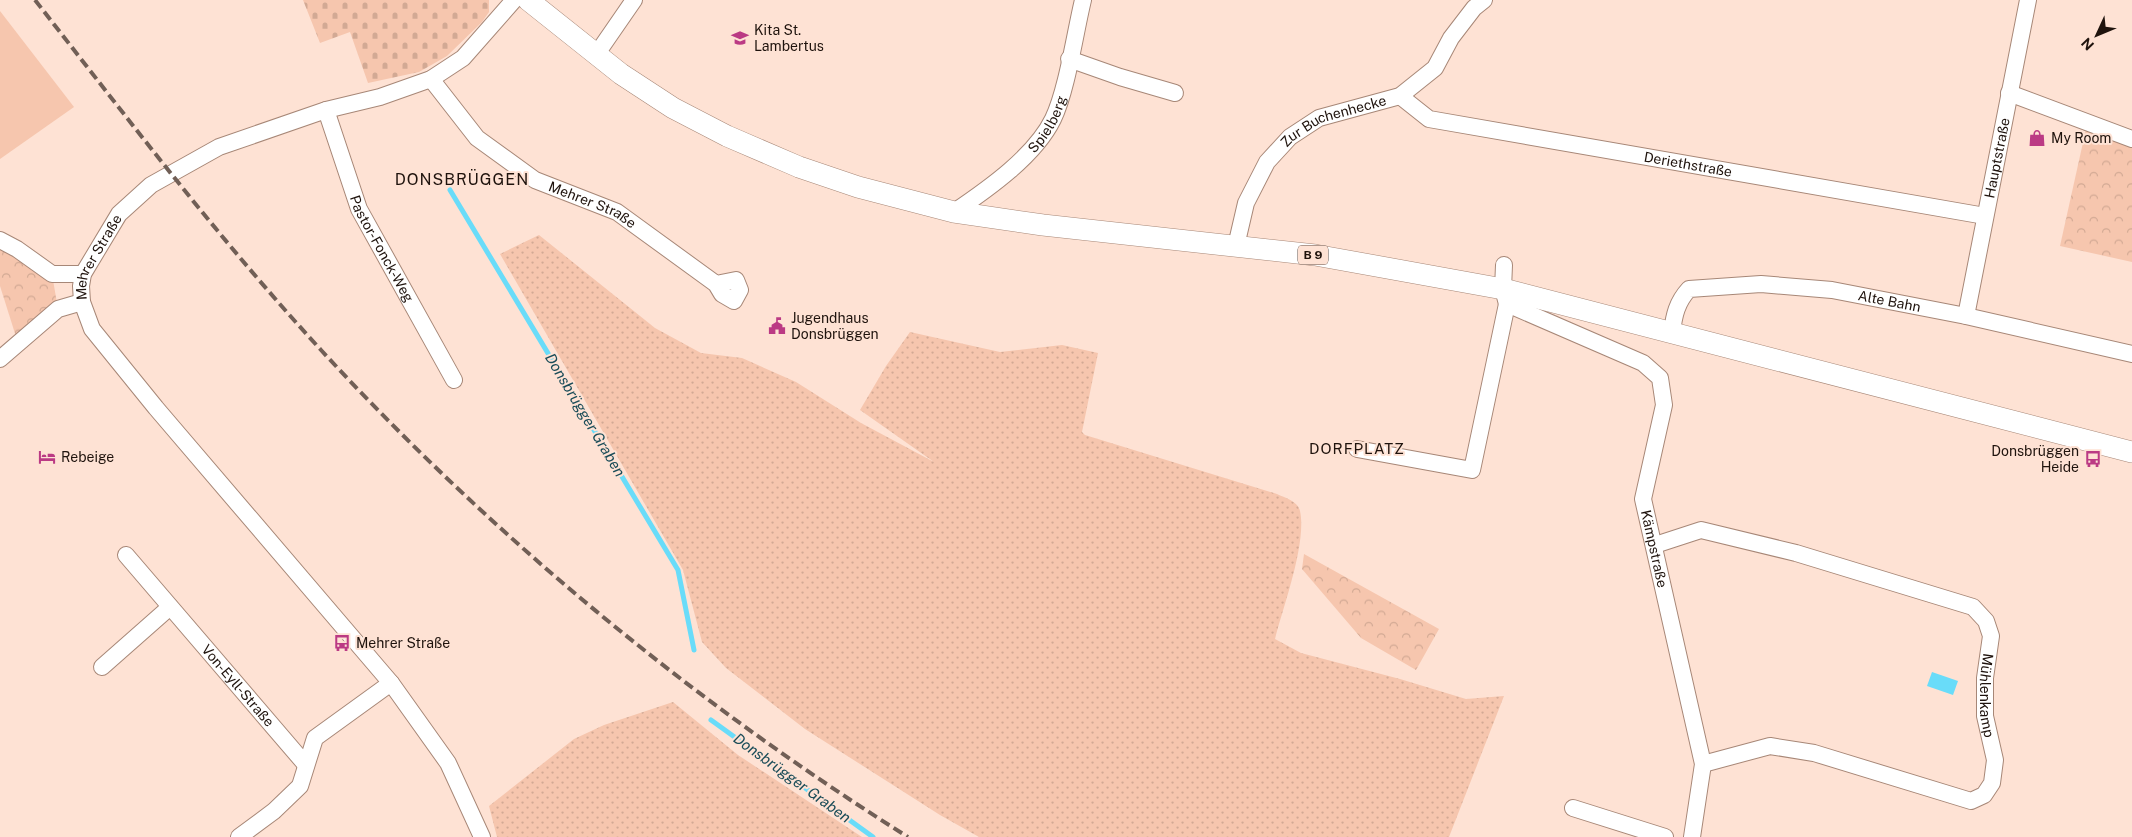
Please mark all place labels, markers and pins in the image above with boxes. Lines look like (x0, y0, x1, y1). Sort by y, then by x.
place label: Kita St. Lambertus (754, 22, 824, 54)
school or university icon: Kita St. Lambertus (730, 28, 750, 48)
shop icon: My Room (2027, 128, 2047, 148)
place label: My Room (2051, 130, 2111, 146)
place label: Jugendhaus Donsbrüggen (791, 310, 879, 342)
public building icon: Jugendhaus Donsbrüggen (767, 316, 787, 336)
place label: Donsbrüggen Heide (1991, 443, 2079, 475)
hotel icon: Rebeige (37, 447, 57, 467)
place label: Rebeige (61, 449, 114, 465)
bus stop icon: Donsbrüggen Heide (2083, 449, 2103, 469)
bus stop icon: Mehrer Straße (332, 633, 352, 653)
place label: Mehrer Straße (356, 635, 450, 651)

